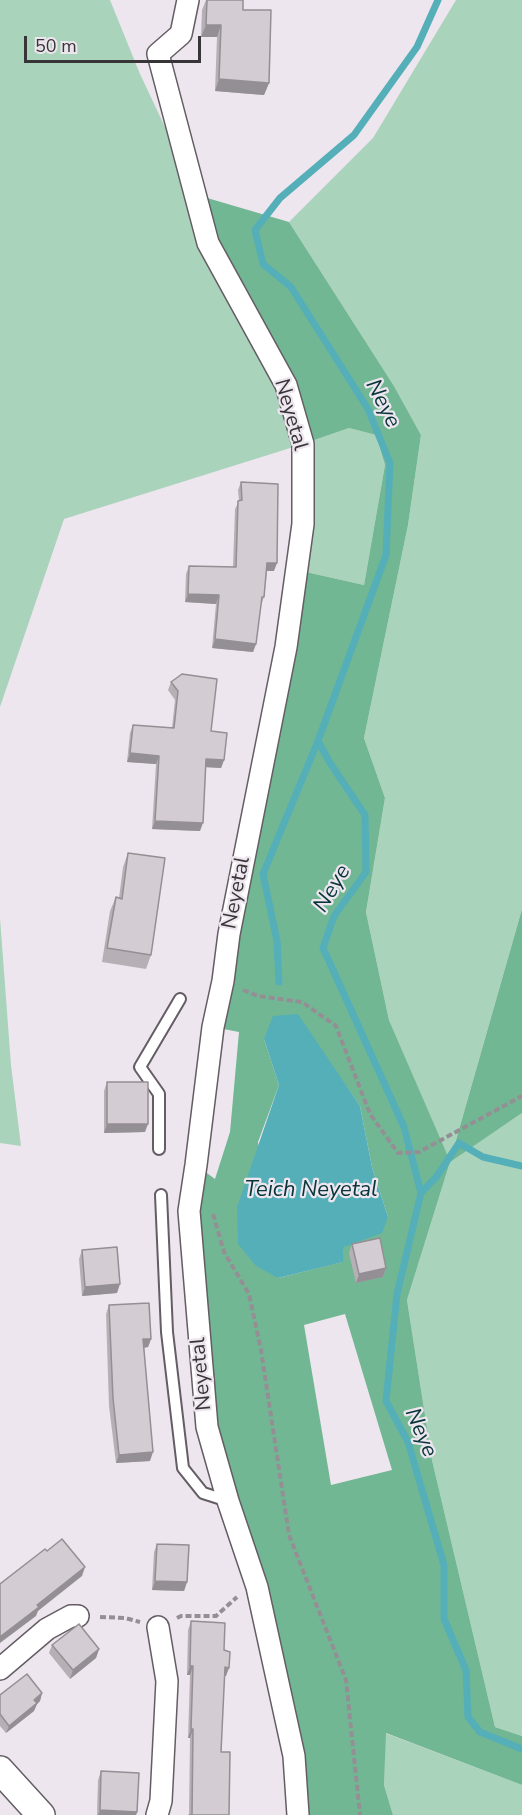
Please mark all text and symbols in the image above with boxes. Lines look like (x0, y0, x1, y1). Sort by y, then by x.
scale bar (27, 24, 204, 62)
text: 50 m (35, 34, 77, 58)
water label: Neye (359, 375, 405, 433)
street label: Neyetal (268, 376, 312, 454)
street label: Neyetal (218, 855, 256, 931)
water label: Neye (309, 860, 357, 918)
water label: Teich Neyetal (244, 1178, 378, 1204)
street label: Neyetal (186, 1337, 218, 1411)
water label: Neye (398, 1405, 442, 1461)

